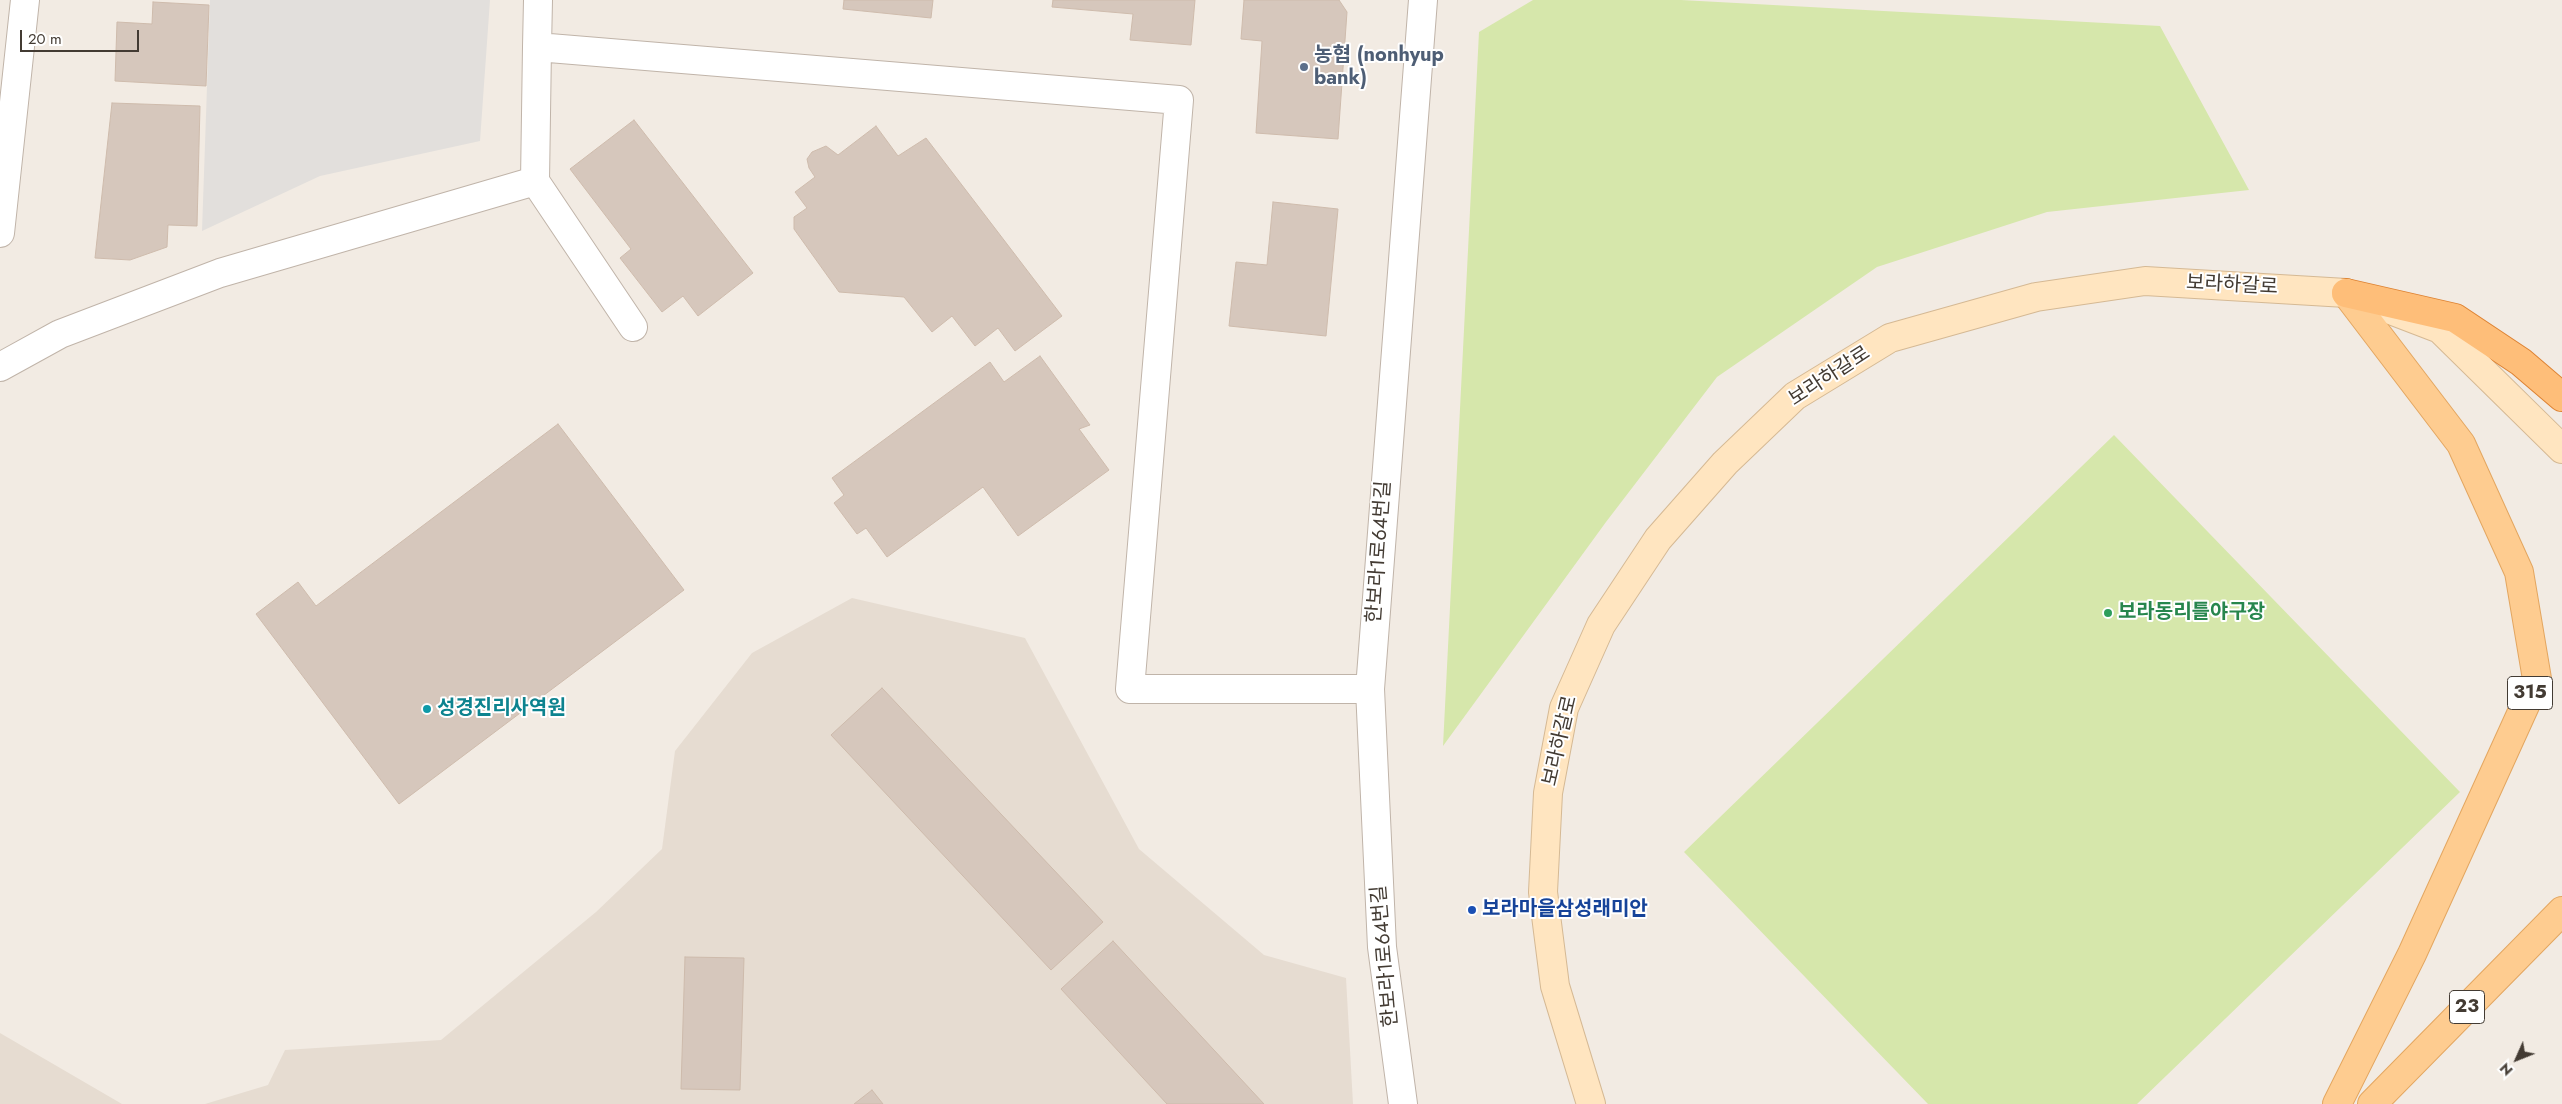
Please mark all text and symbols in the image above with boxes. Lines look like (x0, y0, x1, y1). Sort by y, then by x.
scale bar (22, 20, 141, 52)
text: 20 m (28, 28, 62, 50)
place label: 농협 (nonhyup bank) (1314, 44, 1444, 91)
marker: 농협 (nonhyup bank) (1298, 61, 1310, 73)
street label: 보라하갈로 (2185, 272, 2279, 300)
street label: 보라하갈로 (1785, 342, 1875, 412)
street label: 한보라1로64번길 (1363, 480, 1397, 624)
place label: 보라동리틀야구장 (2118, 601, 2265, 625)
marker: 보라동리틀야구장 (2102, 607, 2114, 619)
road number: 315 (2508, 676, 2552, 710)
street label: 보라하갈로 (1539, 693, 1583, 789)
place label: 성경진리사역원 (437, 697, 566, 721)
marker: 성경진리사역원 (421, 703, 433, 715)
street label: 한보라1로64번길 (1368, 884, 1404, 1028)
place label: 보라마을삼성래미안 (1482, 898, 1648, 922)
marker: 보라마을삼성래미안 (1466, 904, 1478, 916)
road number: 23 (2450, 990, 2484, 1024)
north arrow (2492, 1034, 2542, 1084)
text: N (2495, 1058, 2517, 1080)

